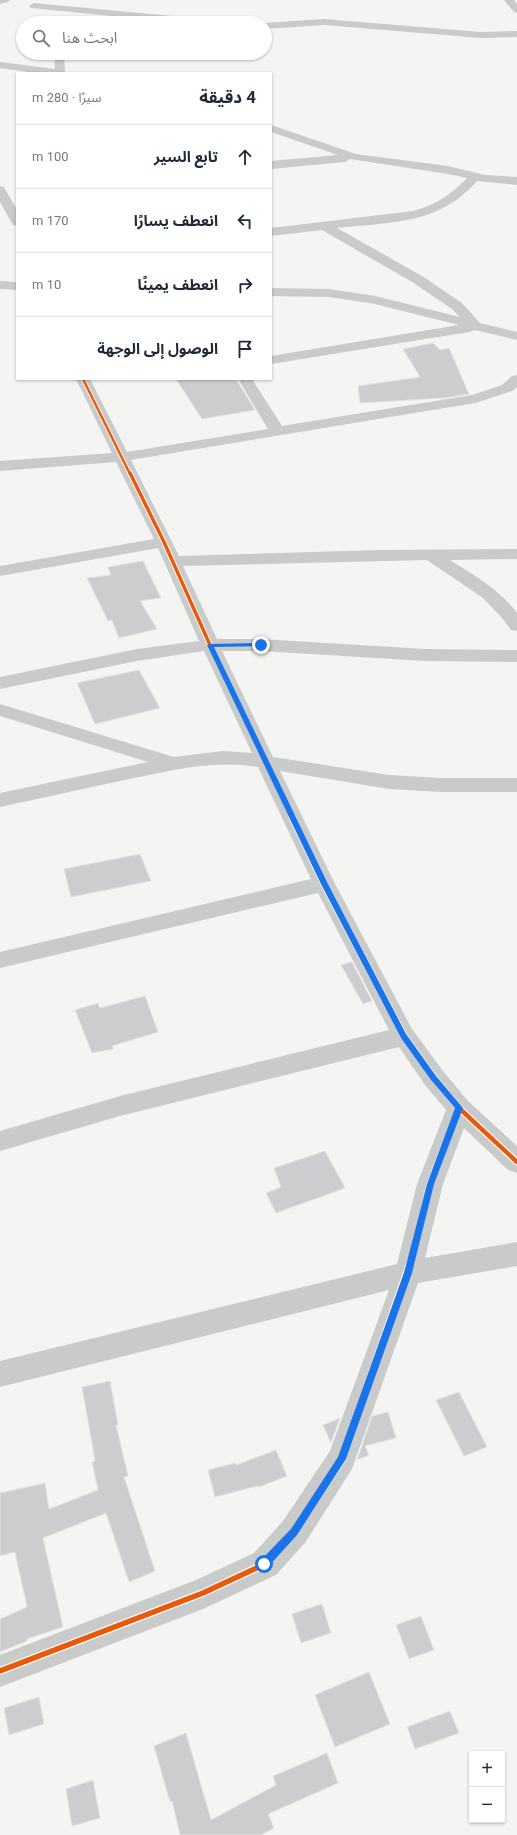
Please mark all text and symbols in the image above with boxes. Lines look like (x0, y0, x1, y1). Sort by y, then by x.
search box (16, 16, 272, 60)
icon: search (30, 27, 52, 49)
text: ابحث هنا (62, 29, 117, 47)
text: 4 دقيقة (199, 87, 256, 107)
text: سيرًا · 280 m (32, 90, 101, 105)
icon: ahead (234, 146, 256, 168)
text: تابع السير (154, 148, 218, 166)
text: 100 m (32, 149, 69, 164)
icon: left (234, 210, 256, 232)
text: انعطف يسارًا (134, 212, 218, 230)
text: 170 m (32, 213, 69, 228)
icon: right (234, 274, 256, 296)
text: انعطف يمينًا (138, 276, 218, 294)
text: 10 m (32, 277, 61, 292)
icon: arrive (234, 338, 256, 360)
text: الوصول إلى الوجهة (97, 340, 218, 358)
route end (252, 636, 270, 654)
route start (255, 1555, 273, 1573)
map controls (469, 1751, 505, 1823)
button: + (469, 1751, 505, 1787)
button: − (469, 1787, 505, 1823)

